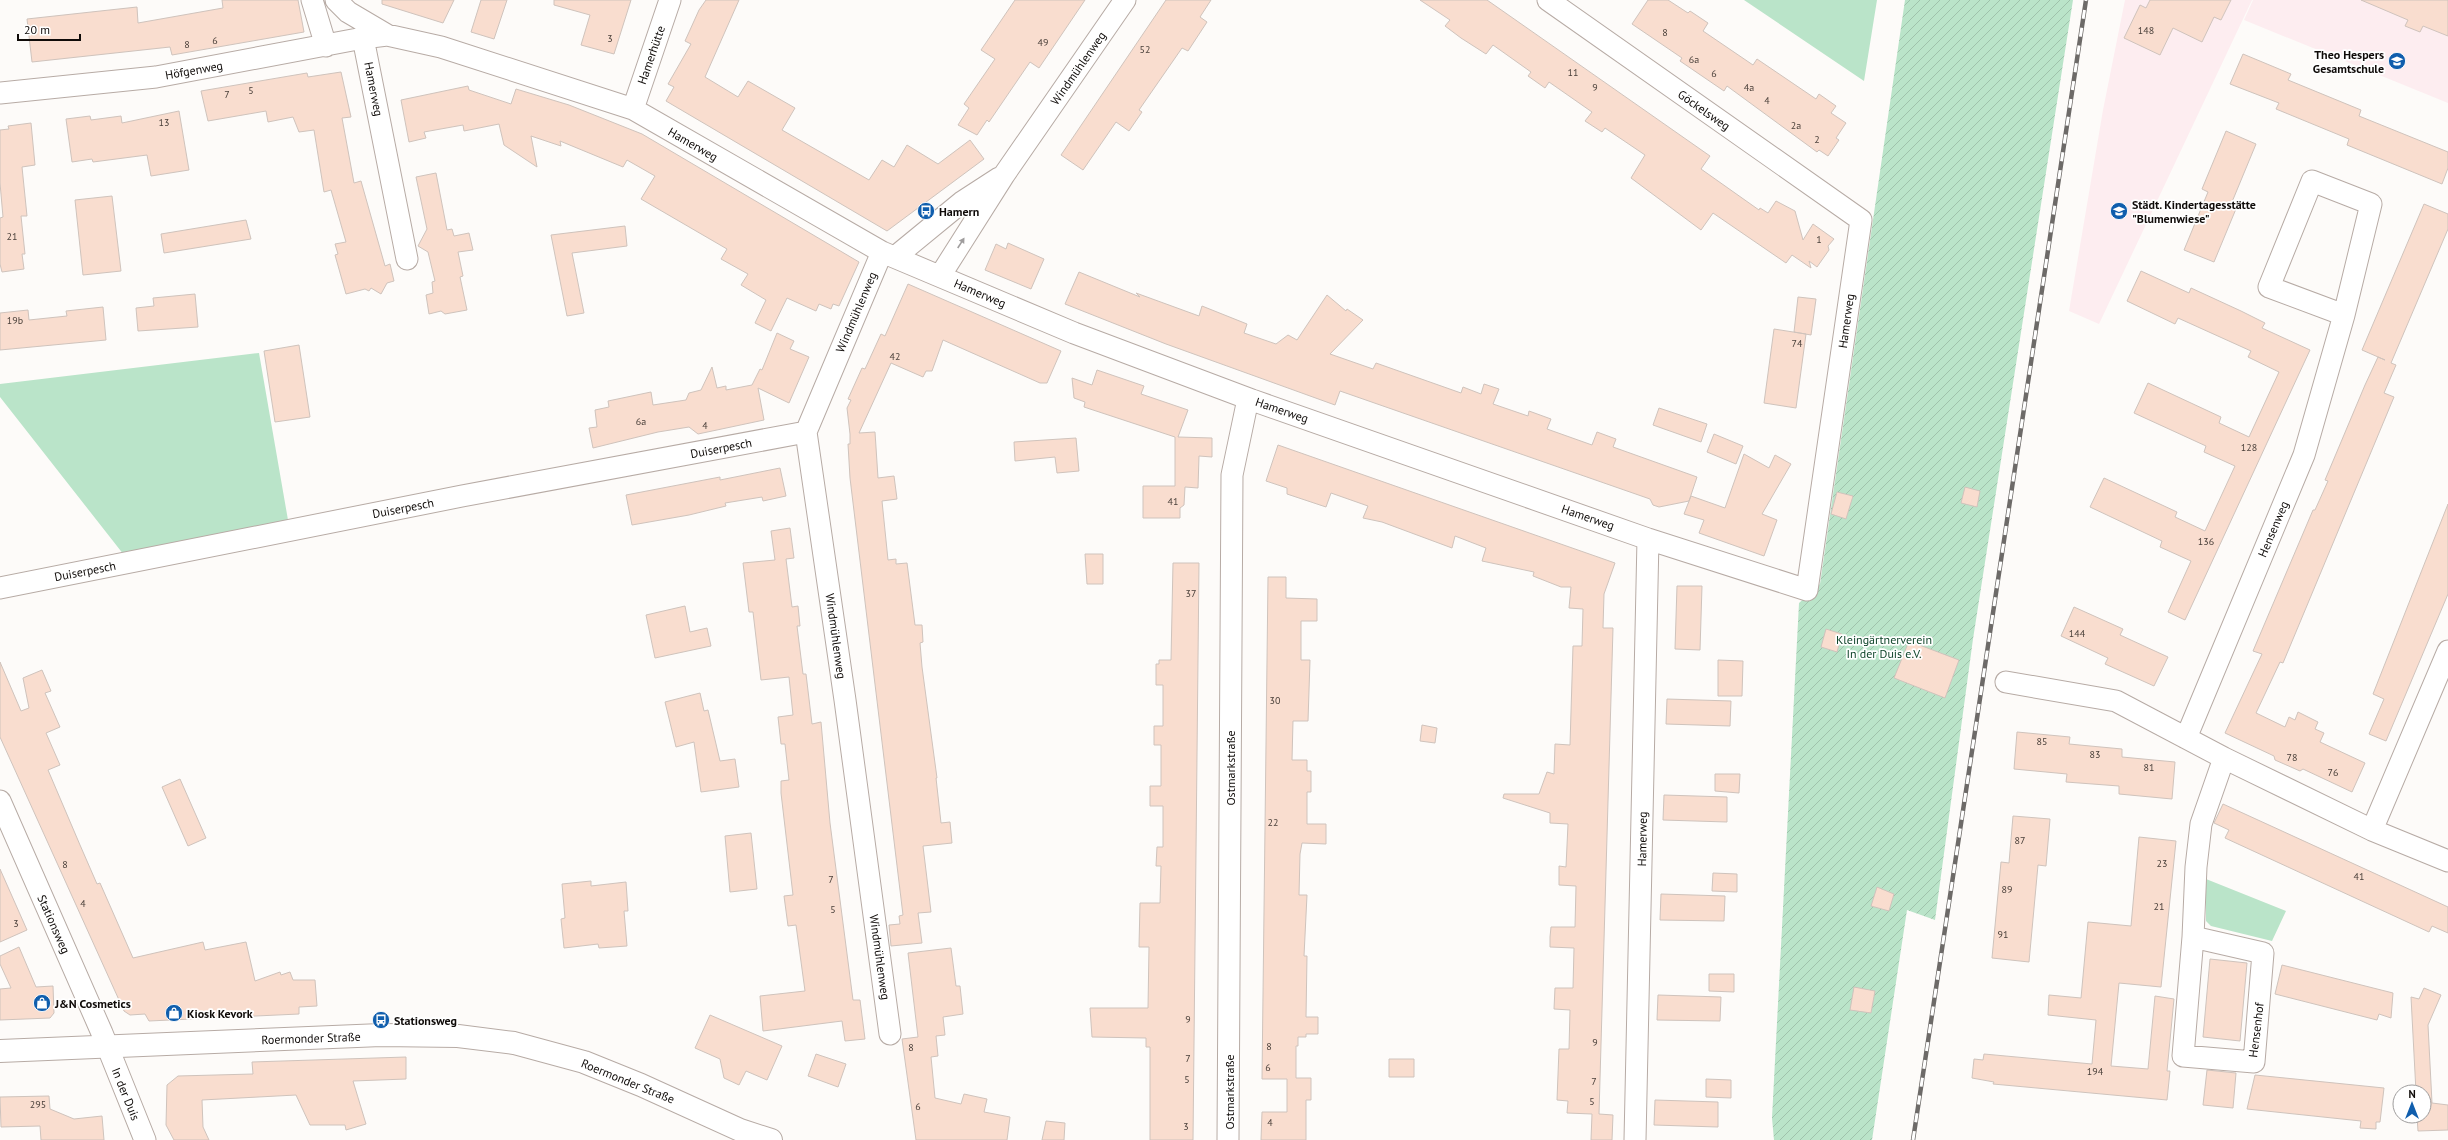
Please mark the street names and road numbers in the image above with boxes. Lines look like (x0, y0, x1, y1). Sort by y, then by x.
street label: Hamerhütte (634, 24, 668, 86)
street label: Windmühlenweg (1047, 28, 1109, 108)
street label: Höfgenweg (164, 58, 224, 82)
street label: Hamerweg (361, 61, 387, 117)
street label: Göckelsweg (1675, 86, 1733, 134)
street label: Hamerweg (665, 124, 721, 164)
street label: Windmühlenweg (832, 269, 880, 355)
street label: Hamerweg (952, 275, 1008, 311)
street label: Hamerweg (1835, 293, 1857, 349)
street label: Hamerweg (1254, 394, 1310, 426)
street label: Duiserpesch (689, 435, 753, 461)
street label: Duiserpesch (371, 495, 435, 521)
street label: Hensenweg (2254, 499, 2292, 559)
street label: Hamerweg (1560, 501, 1616, 533)
street label: Duiserpesch (53, 558, 117, 584)
street label: Windmühlenweg (823, 592, 849, 680)
street label: Ostmarkstraße (1223, 730, 1238, 806)
street label: Hamerweg (1634, 811, 1650, 867)
street label: Stationsweg (34, 892, 74, 956)
street label: Windmühlenweg (867, 913, 893, 1001)
street label: Hensenhof (2245, 1001, 2267, 1058)
street label: Roermonder Straße (261, 1029, 361, 1047)
street label: Ostmarkstraße (1222, 1054, 1237, 1130)
street label: Roermonder Straße (579, 1055, 677, 1107)
street label: In der Duis (109, 1065, 143, 1123)

